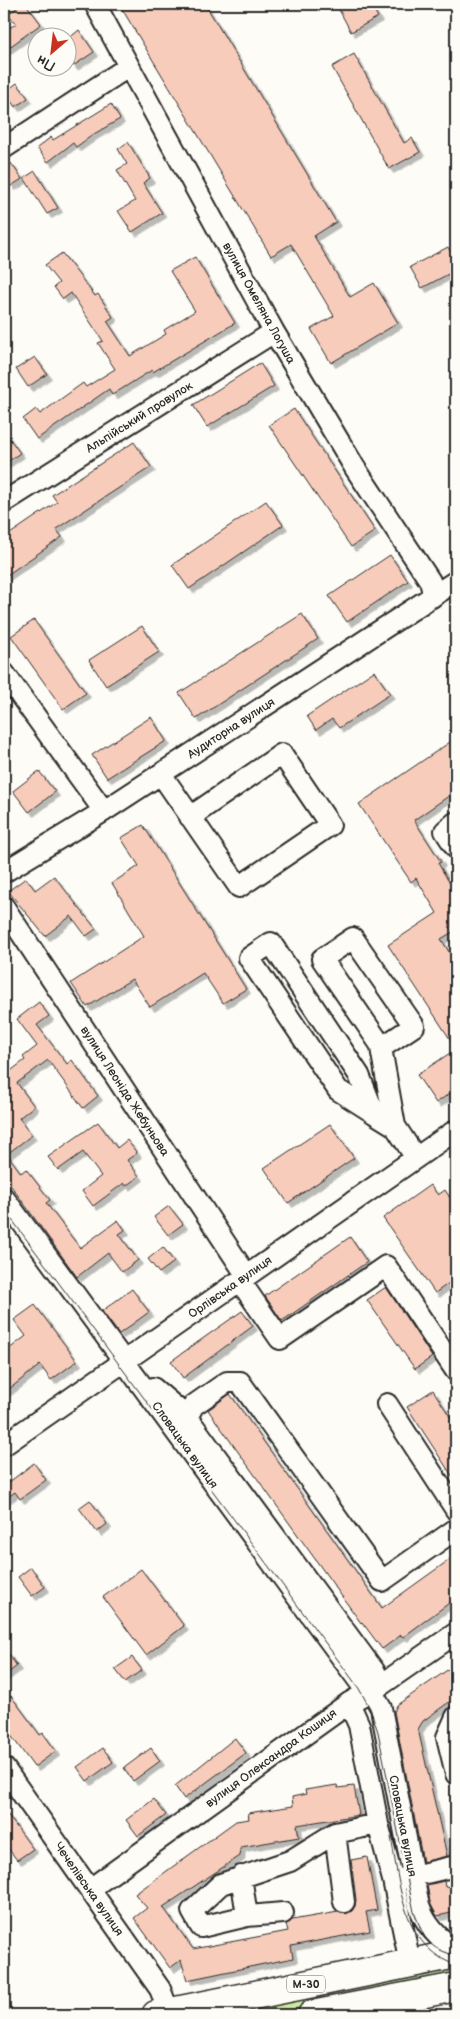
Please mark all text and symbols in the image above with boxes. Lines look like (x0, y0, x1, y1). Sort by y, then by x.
north arrow (28, 28, 78, 78)
text: Пн (34, 51, 58, 75)
street label: вулиця Омеляна Логуша (219, 240, 298, 367)
street label: Альпійський провулок (82, 378, 196, 457)
street label: Аудиторна вулиця (184, 694, 278, 763)
street label: вулиця Леоніда Жебуньова (77, 1023, 172, 1159)
street label: Орлівська вулиця (186, 1253, 275, 1322)
street label: Словацька вулиця (148, 1399, 221, 1492)
street label: вулиця Олександра Кошиця (203, 1706, 340, 1811)
street label: Словацька вулиця (385, 1774, 420, 1878)
street label: Чечелівська вулиця (51, 1840, 127, 1939)
road number: М-30 (287, 1976, 325, 1992)

